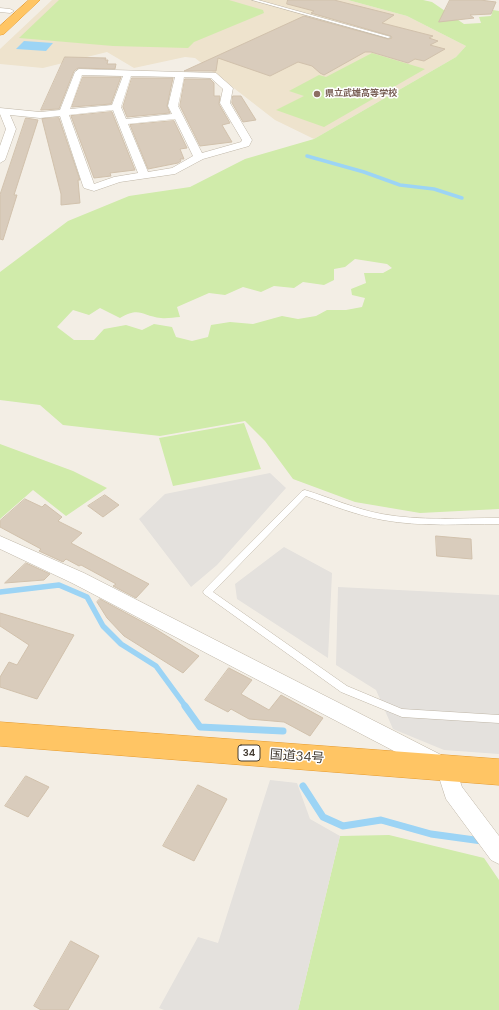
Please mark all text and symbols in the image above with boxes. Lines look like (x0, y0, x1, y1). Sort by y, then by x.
marker: 県立武雄高等学校 (312, 89, 322, 99)
place label: 県立武雄高等学校 (325, 89, 397, 99)
road number: 34 (238, 745, 260, 761)
street label: 国道34号 (269, 747, 325, 767)

